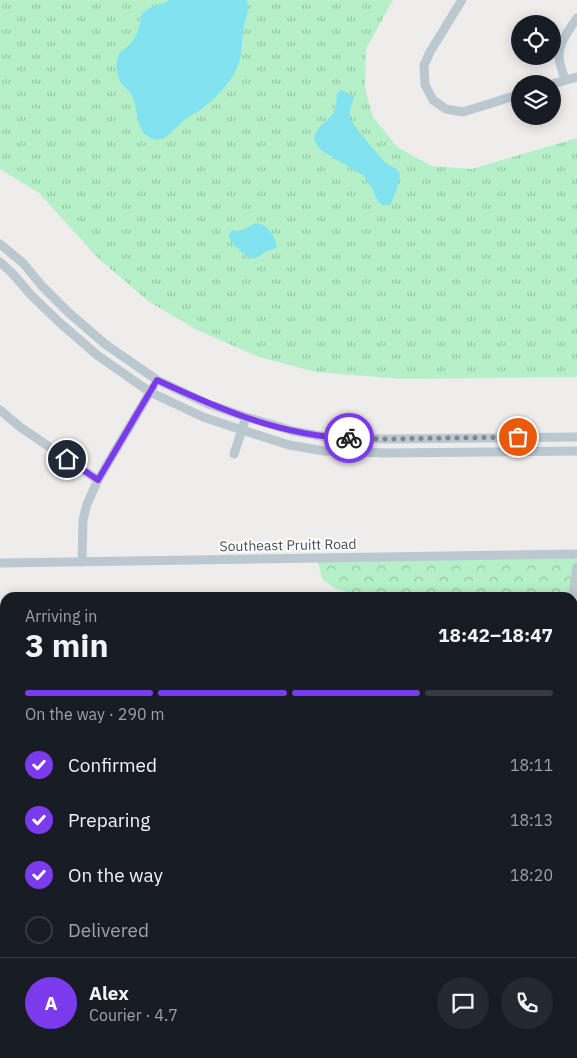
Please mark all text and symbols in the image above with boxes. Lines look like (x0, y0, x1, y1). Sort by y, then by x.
map controls (511, 15, 561, 125)
button: locate (511, 15, 561, 65)
button: layers (511, 75, 561, 125)
courier (324, 413, 374, 463)
pin (497, 416, 539, 458)
icon: bag (504, 423, 532, 451)
icon: bike (335, 424, 363, 452)
pin (46, 438, 88, 480)
icon: home (53, 445, 81, 473)
street label: Southeast Pruitt Road (219, 535, 357, 555)
text: Arriving in (25, 606, 97, 626)
text: 18:42–18:47 (438, 623, 553, 647)
text: 3 min (25, 624, 109, 666)
text: On the way · 290 m (25, 704, 164, 724)
icon: check (25, 751, 53, 779)
text: Confirmed (68, 753, 157, 777)
text: 18:11 (510, 755, 553, 775)
icon: check (25, 806, 53, 834)
text: Preparing (68, 808, 150, 832)
text: 18:13 (510, 810, 553, 830)
icon: check (25, 861, 53, 889)
text: On the way (68, 863, 163, 887)
text: 18:20 (510, 865, 553, 885)
text: Delivered (68, 918, 149, 942)
button: chat (437, 977, 489, 1029)
button: phone (501, 977, 553, 1029)
text: Alex (89, 981, 129, 1005)
text: A (44, 991, 58, 1015)
text: Courier · 4.7 (89, 1005, 178, 1025)

